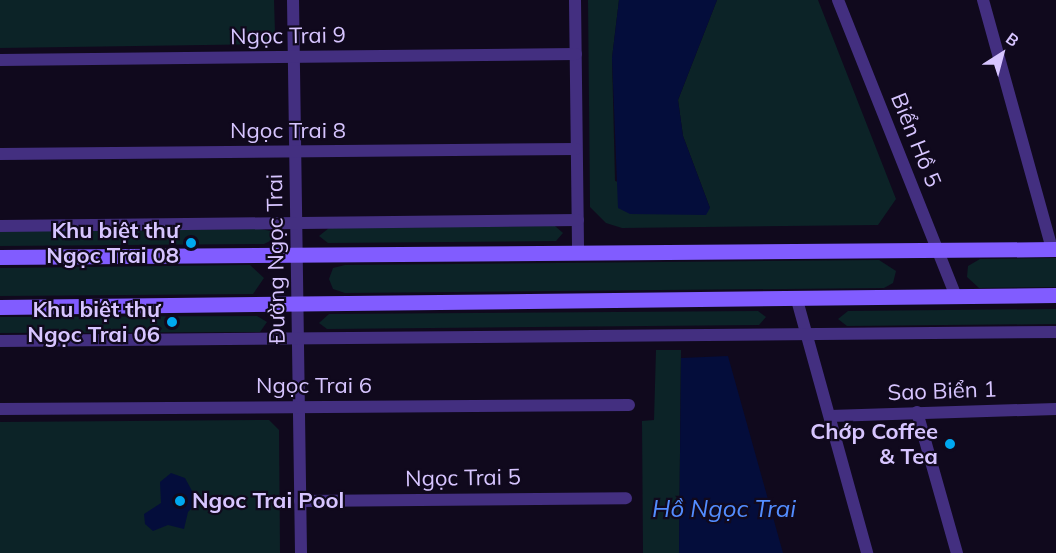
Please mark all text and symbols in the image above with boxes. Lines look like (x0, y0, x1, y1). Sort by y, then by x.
street label: Ngọc Trai 9 (230, 22, 346, 50)
north arrow (972, 24, 1032, 84)
text: B (1002, 28, 1023, 51)
street label: Biển Hồ 5 (885, 89, 947, 191)
street label: Ngọc Trai 8 (230, 118, 346, 144)
street label: Đường Ngọc Trai (261, 174, 291, 344)
place label: Khu biệt thự Ngọc Trai 08 (46, 217, 179, 268)
marker: Khu biệt thự Ngọc Trai 08 (184, 236, 198, 250)
place label: Khu biệt thự Ngọc Trai 06 (27, 296, 160, 348)
marker: Khu biệt thự Ngọc Trai 06 (165, 315, 179, 329)
street label: Ngọc Trai 6 (256, 373, 372, 399)
street label: Sao Biển 1 (887, 376, 997, 406)
place label: Chớp Coffee & Tea (810, 418, 938, 470)
marker: Chớp Coffee & Tea (943, 437, 957, 451)
street label: Ngọc Trai 5 (405, 464, 521, 492)
place label: Ngoc Trai Pool (192, 488, 344, 514)
marker: Ngoc Trai Pool (173, 494, 187, 508)
water label: Hồ Ngọc Trai (652, 495, 796, 523)

